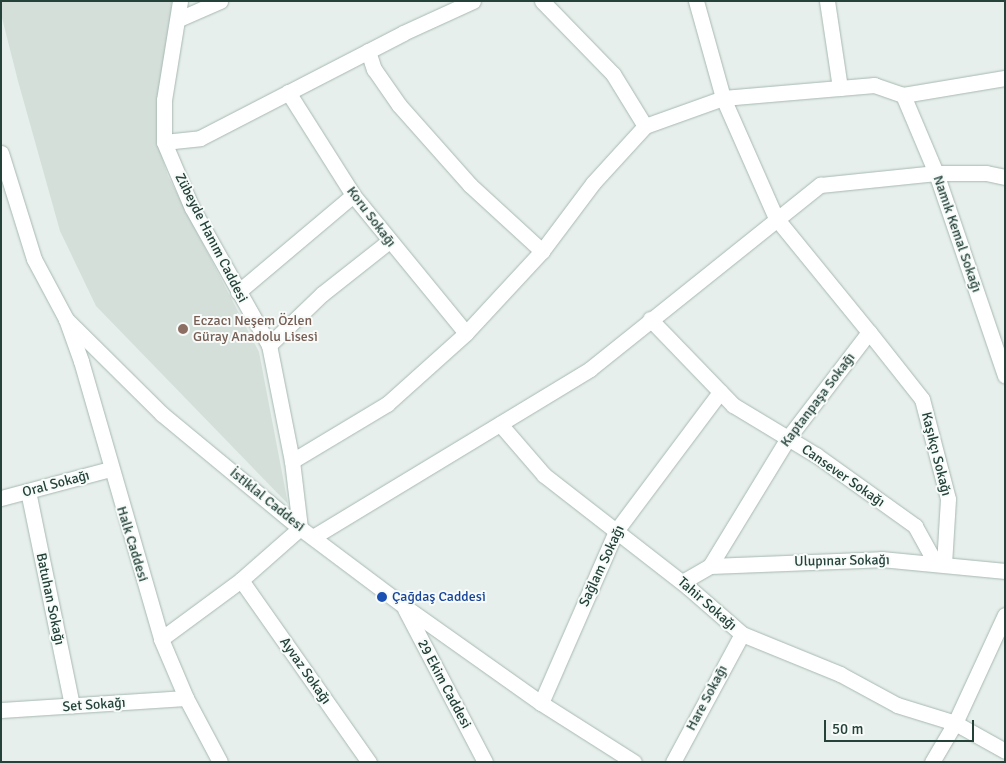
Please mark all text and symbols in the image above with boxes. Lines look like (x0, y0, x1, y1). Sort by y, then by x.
street label: Zübeyde Hanım Caddesi (171, 171, 251, 305)
street label: Namık Kemal Sokağı (929, 173, 985, 295)
street label: Koru Sokağı (343, 183, 399, 251)
place label: Eczacı Neşem Özlen Güray Anadolu Lisesi (193, 313, 318, 346)
marker: Eczacı Neşem Özlen Güray Anadolu Lisesi (177, 323, 189, 335)
street label: Kaptanpaşa Sokağı (777, 350, 859, 450)
street label: Kaşıkçı Sokağı (917, 410, 955, 498)
street label: Cansever Sokağı (798, 441, 888, 511)
street label: İstiklal Caddesi (226, 465, 308, 535)
street label: Oral Sokağı (21, 467, 91, 501)
street label: Halk Caddesi (113, 504, 151, 584)
street label: Sağlam Sokağı (576, 523, 628, 609)
street label: Batuhan Sokağı (32, 551, 68, 647)
street label: Ulupınar Sokağı (794, 552, 890, 570)
street label: Tahir Sokağı (674, 574, 740, 634)
place label: Çağdaş Caddesi (392, 589, 486, 605)
marker: Çağdaş Caddesi (376, 591, 388, 603)
street label: Ayvaz Sokağı (276, 634, 334, 708)
street label: 29 Ekim Caddesi (414, 637, 474, 731)
street label: Hare Sokağı (683, 662, 731, 734)
street label: Set Sokağı (62, 694, 126, 716)
scale bar (826, 710, 976, 742)
text: 50 m (832, 720, 863, 738)

